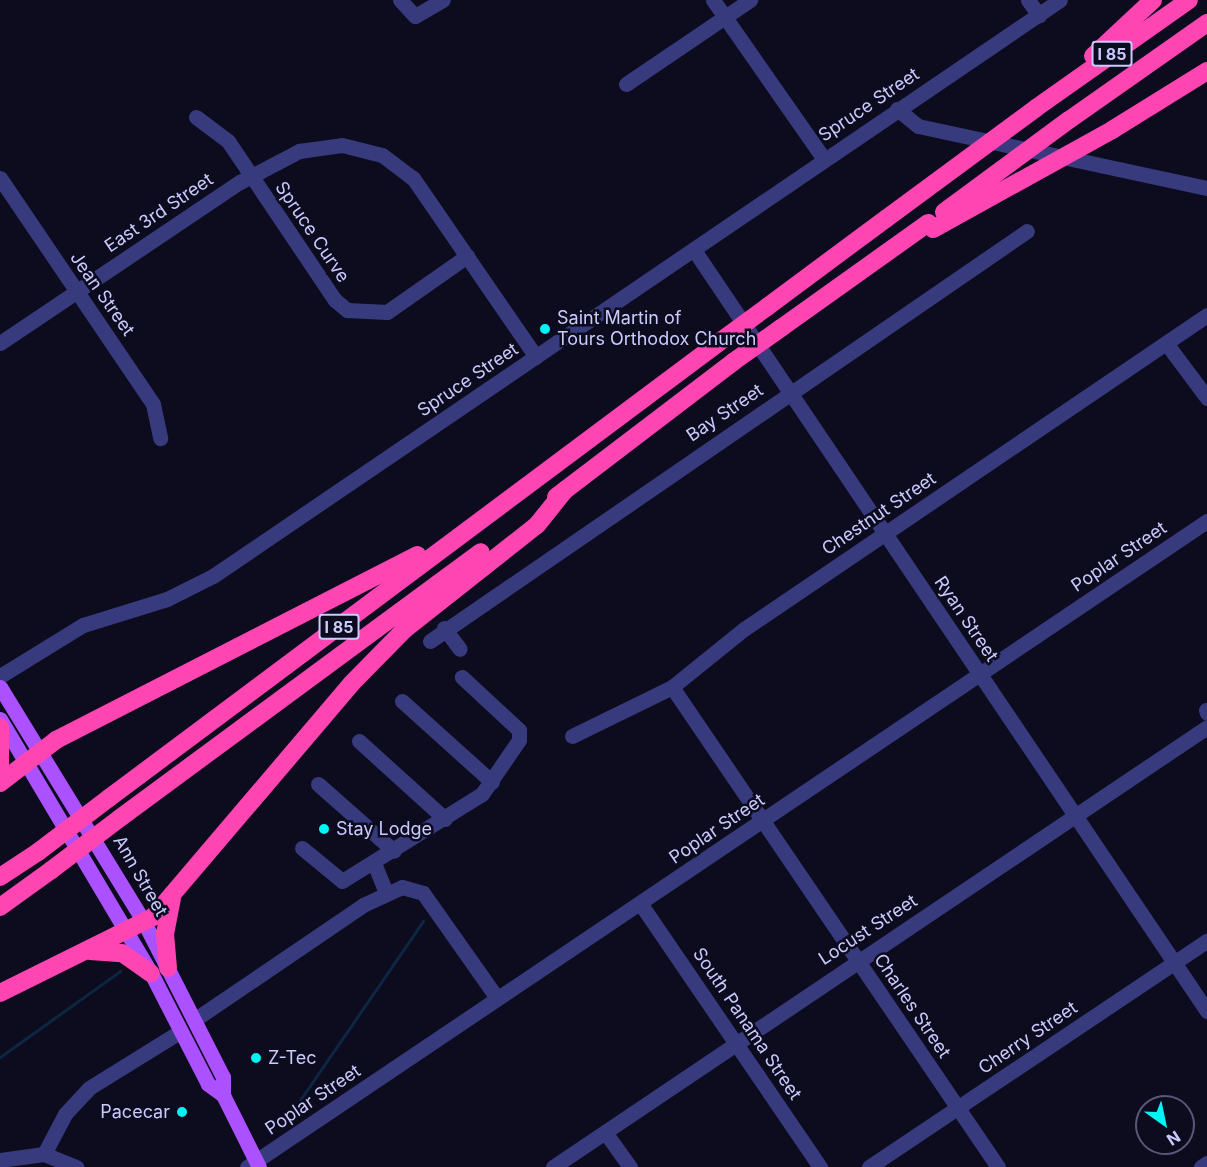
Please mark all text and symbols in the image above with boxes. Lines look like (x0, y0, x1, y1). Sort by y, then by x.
road number: I 85 (1091, 41, 1133, 67)
street label: Spruce Street (815, 63, 923, 147)
street label: East 3rd Street (101, 169, 217, 257)
street label: Spruce Curve (270, 177, 354, 287)
street label: Jean Street (65, 248, 139, 340)
place label: Saint Martin of Tours Orthodox Church (557, 308, 756, 350)
marker: Saint Martin of Tours Orthodox Church (538, 322, 552, 336)
street label: Spruce Street (414, 338, 522, 422)
street label: Bay Street (683, 380, 767, 446)
street label: Chestnut Street (818, 468, 940, 560)
street label: Poplar Street (1067, 517, 1171, 597)
street label: Ryan Street (930, 572, 1002, 666)
road number: I 85 (318, 614, 360, 640)
street label: Poplar Street (665, 789, 769, 869)
place label: Stay Lodge (336, 818, 432, 840)
marker: Stay Lodge (317, 822, 331, 836)
street label: Ann Street (108, 832, 172, 920)
street label: Locust Street (815, 890, 921, 970)
street label: South Panama Street (688, 944, 806, 1104)
street label: Charles Street (869, 950, 955, 1062)
street label: Cherry Street (975, 997, 1081, 1079)
place label: Z-Tec (268, 1047, 317, 1069)
marker: Z-Tec (249, 1051, 263, 1065)
street label: Poplar Street (261, 1060, 365, 1140)
north arrow (1135, 1095, 1195, 1155)
place label: Pacecar (100, 1101, 170, 1123)
marker: Pacecar (175, 1105, 189, 1119)
text: N (1163, 1127, 1184, 1150)

